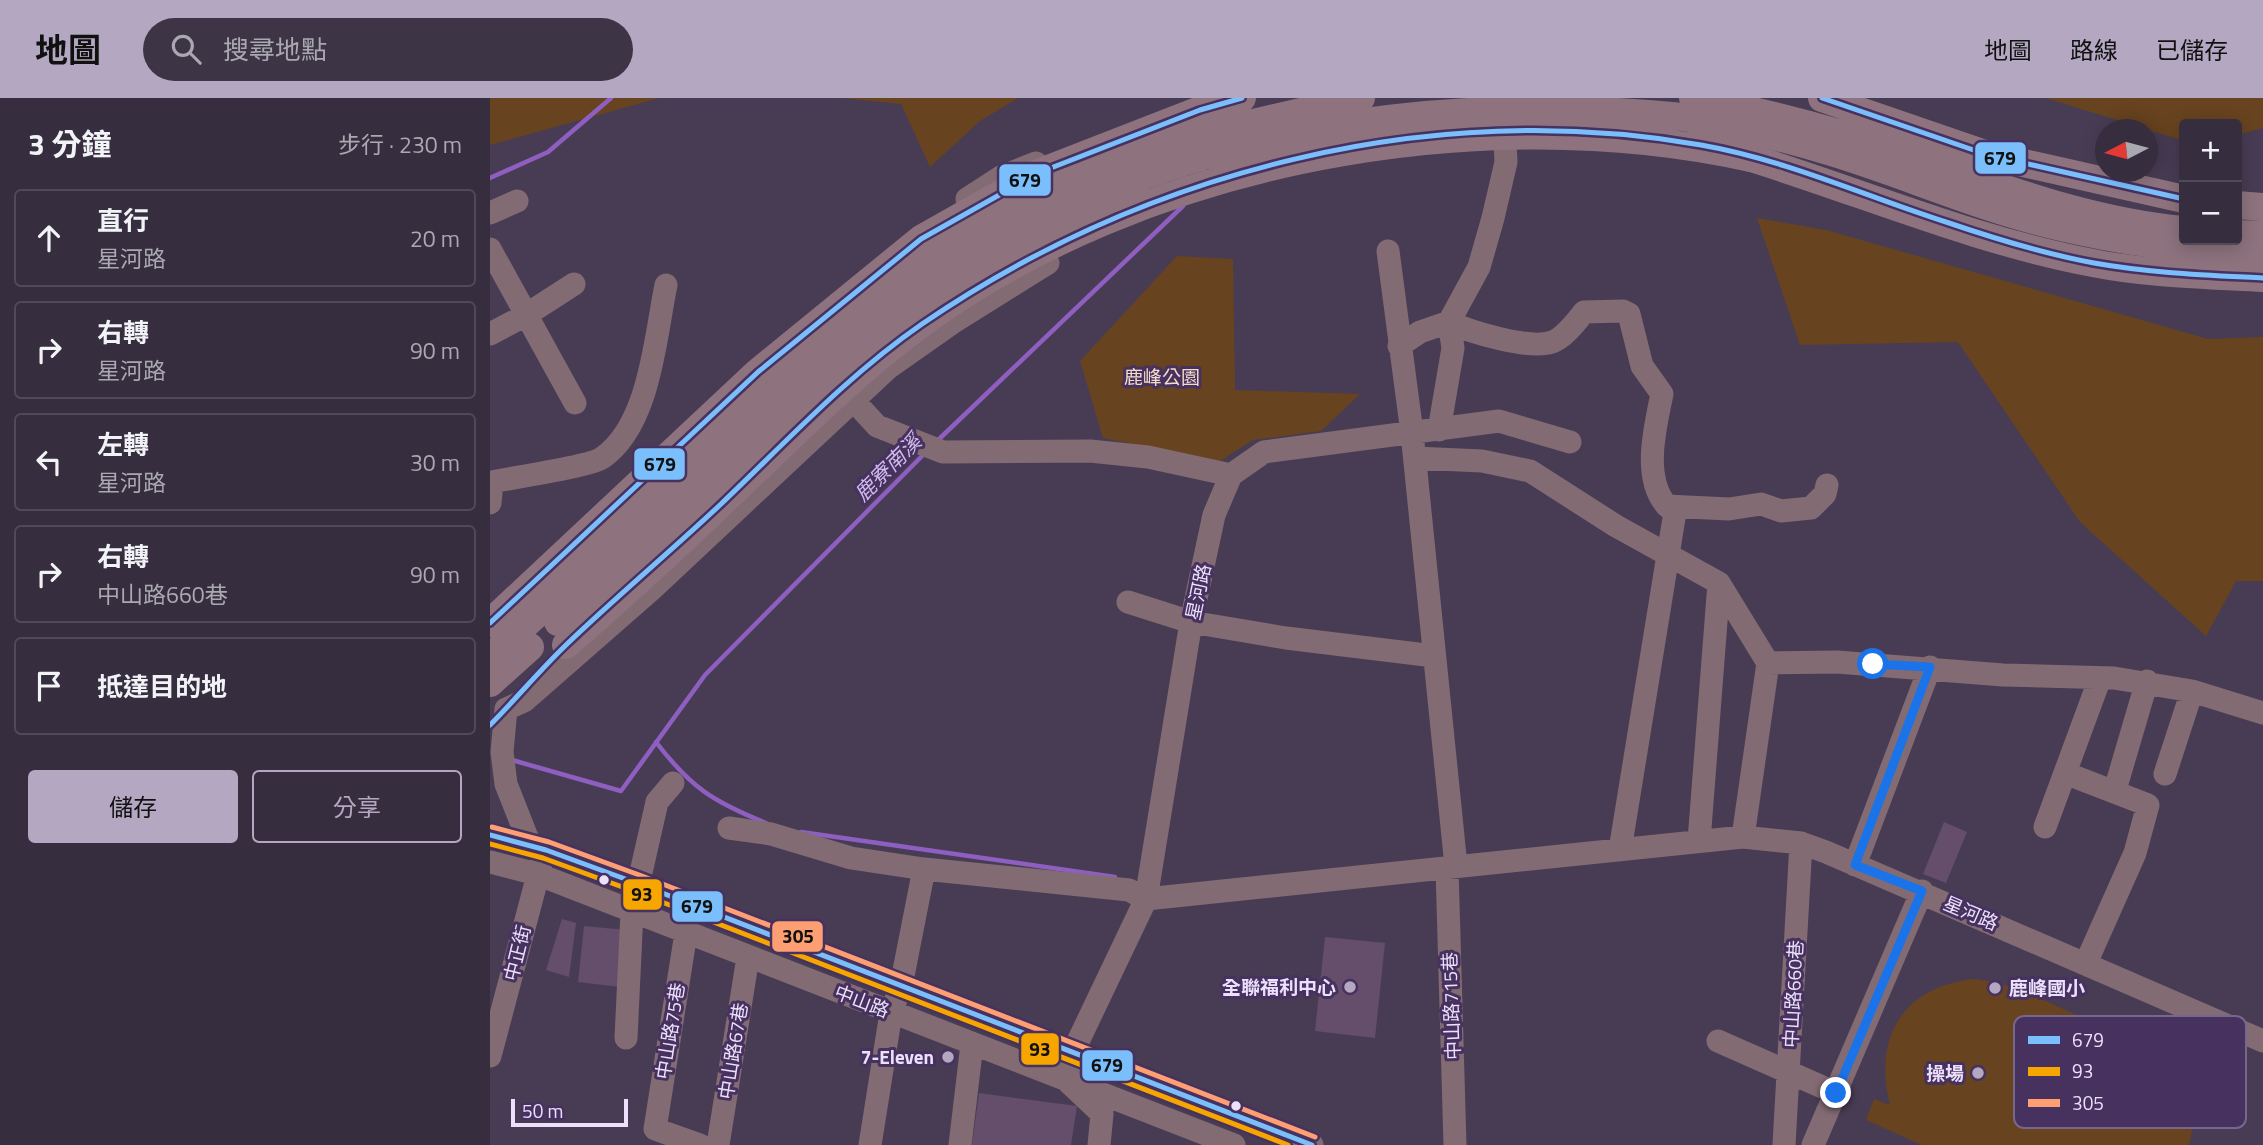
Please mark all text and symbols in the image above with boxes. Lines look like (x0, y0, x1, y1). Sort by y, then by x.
search box (143, 18, 633, 81)
text: 地圖 (35, 25, 101, 75)
icon: search (167, 30, 205, 68)
text: 搜尋地點 (223, 30, 327, 69)
text: 地圖 (1984, 32, 2032, 68)
text: 路線 (2070, 32, 2118, 68)
text: 已儲存 (2156, 32, 2228, 68)
north arrow (2095, 119, 2158, 182)
map controls (2179, 119, 2242, 245)
button: + (2179, 119, 2242, 182)
text: 3 分鐘 (28, 121, 111, 167)
text: 步行 · 230 m (338, 127, 462, 162)
line badge: 679 (1974, 141, 2027, 175)
text: 679 (1984, 143, 2016, 172)
line badge: 679 (998, 163, 1052, 197)
text: 679 (1009, 165, 1041, 194)
button: − (2179, 182, 2242, 245)
text: 直行 (97, 201, 149, 240)
icon: ahead (30, 219, 68, 257)
text: 20 m (410, 221, 460, 256)
text: 星河路 (97, 241, 166, 276)
text: 右轉 (97, 313, 149, 352)
icon: right (30, 331, 68, 369)
text: 90 m (410, 333, 460, 368)
text: 星河路 (97, 353, 166, 388)
park label: 鹿峰公園 (1124, 362, 1200, 391)
water label: 鹿寮南溪 (846, 424, 930, 508)
text: 左轉 (97, 425, 149, 464)
icon: left (30, 443, 68, 481)
text: 30 m (410, 445, 460, 480)
line badge: 679 (633, 447, 686, 481)
text: 679 (644, 449, 676, 478)
text: 星河路 (97, 465, 166, 500)
text: 右轉 (97, 537, 149, 576)
icon: right (30, 555, 68, 593)
text: 90 m (410, 557, 460, 592)
street label: 星河路 (1177, 561, 1218, 623)
text: 中山路660巷 (97, 577, 228, 612)
route start (1857, 648, 1888, 679)
icon: arrive (30, 667, 68, 705)
text: 抵達目的地 (97, 667, 227, 706)
button: 儲存 (28, 770, 238, 843)
button: 分享 (252, 770, 462, 843)
unlabelled marker (597, 873, 611, 887)
line badge: 93 (622, 878, 663, 911)
text: 93 (631, 879, 653, 908)
street label: 星河路 (1939, 888, 2003, 937)
line badge: 679 (671, 890, 724, 923)
text: 679 (681, 891, 713, 920)
line badge: 305 (771, 920, 824, 953)
text: 305 (782, 921, 814, 950)
street label: 中正街 (496, 922, 537, 984)
street label: 中山路660巷 (1775, 939, 1810, 1049)
street label: 中山路715巷 (1434, 952, 1467, 1060)
place label: 全聯福利中心 (1222, 972, 1336, 1001)
place label: 鹿峰國小 (2009, 973, 2085, 1002)
street label: 中山路 (830, 977, 894, 1024)
marker: 全聯福利中心 (1342, 979, 1358, 995)
marker: 鹿峰國小 (1987, 980, 2003, 996)
street label: 中山路75巷 (648, 981, 691, 1081)
street label: 中山路67巷 (711, 1001, 754, 1101)
legend (2014, 1016, 2246, 1128)
text: 679 (2072, 1025, 2104, 1054)
line badge: 93 (1020, 1032, 1060, 1066)
text: 93 (1029, 1034, 1051, 1063)
place label: 7-Eleven (861, 1042, 934, 1071)
marker: 7-Eleven (940, 1049, 956, 1065)
line badge: 679 (1081, 1049, 1134, 1082)
text: 679 (1091, 1050, 1123, 1079)
text: 93 (2072, 1056, 2093, 1085)
place label: 操場 (1926, 1058, 1964, 1087)
marker: 操場 (1970, 1065, 1986, 1081)
route end (1820, 1077, 1851, 1108)
text: 305 (2072, 1088, 2104, 1117)
scale bar (511, 1096, 628, 1128)
text: 50 m (522, 1096, 563, 1125)
unlabelled marker (1229, 1099, 1243, 1113)

